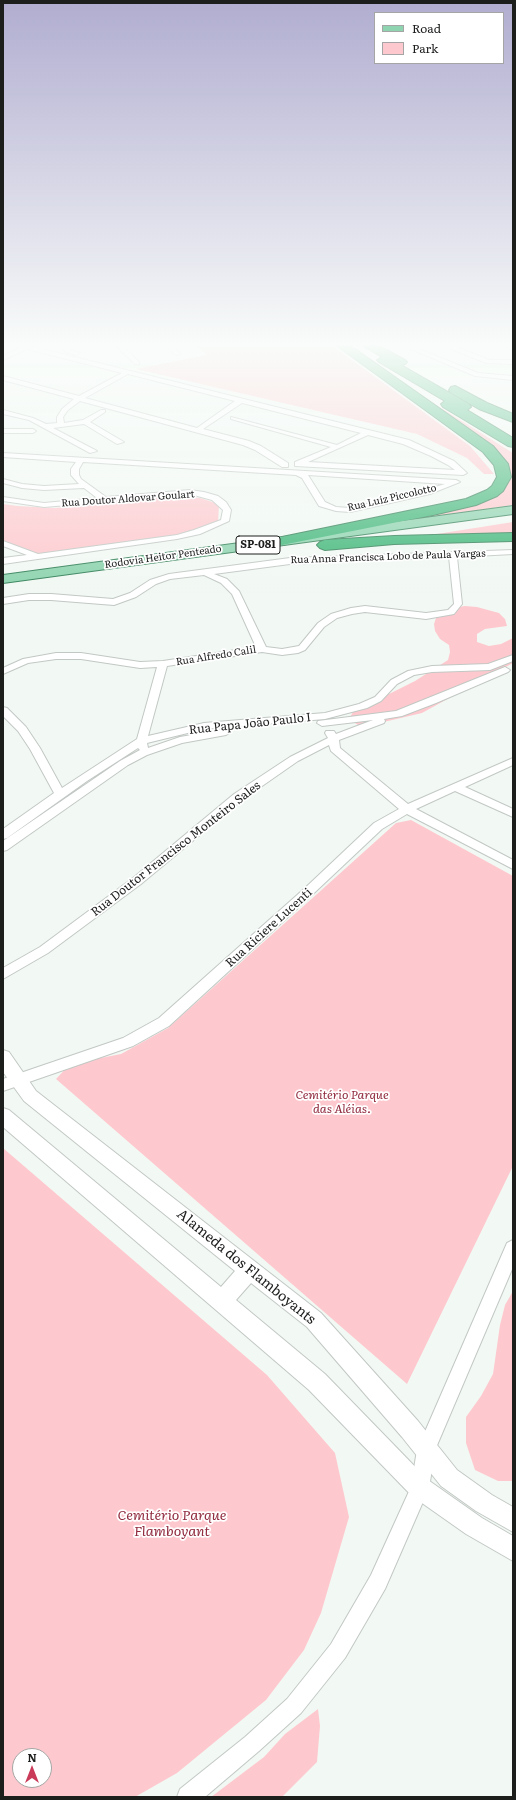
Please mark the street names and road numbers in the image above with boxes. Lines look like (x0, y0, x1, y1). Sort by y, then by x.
street label: Rua Luíz Piccolotto (346, 482, 438, 514)
street label: Rua Doutor Aldovar Goulart (61, 488, 195, 510)
road number: SP-081 (236, 536, 280, 554)
street label: Rodovia Heitor Penteado (104, 543, 222, 571)
street label: Rua Anna Francisca Lobo de Paula Vargas (290, 548, 486, 566)
street label: Rua Alfredo Calil (175, 644, 257, 668)
street label: Rua Papa João Paulo I (188, 710, 312, 738)
street label: Rua Doutor Francisco Monteiro Sales (89, 778, 263, 920)
street label: Rua Riciere Lucenti (223, 885, 315, 971)
street label: Alameda dos Flamboyants (173, 1206, 319, 1328)

